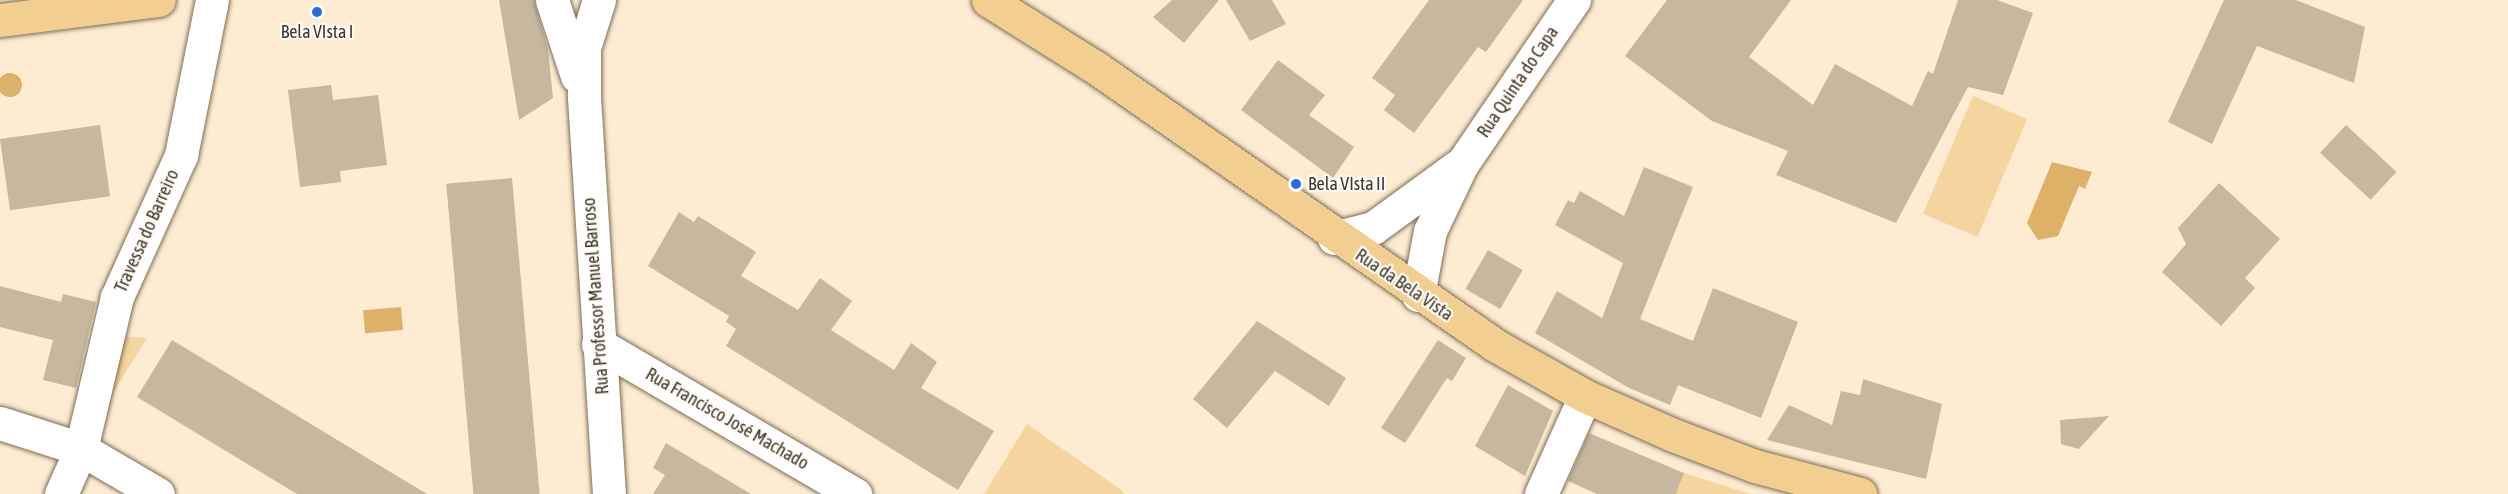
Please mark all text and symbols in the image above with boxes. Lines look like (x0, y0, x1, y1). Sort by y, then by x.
marker: Bela VIsta I (310, 5, 324, 19)
place label: Bela VIsta I (281, 21, 353, 43)
street label: Rua Quinta do Capa (1473, 22, 1563, 142)
street label: Travessa do Barreiro (110, 166, 184, 296)
place label: Bela VIsta II (1308, 173, 1385, 195)
marker: Bela VIsta II (1289, 177, 1303, 191)
street label: Rua Professor Manuel Barroso (578, 197, 614, 395)
street label: Rua da Bela Vista (1351, 244, 1457, 326)
street label: Rua Francisco José Machado (642, 363, 812, 475)

